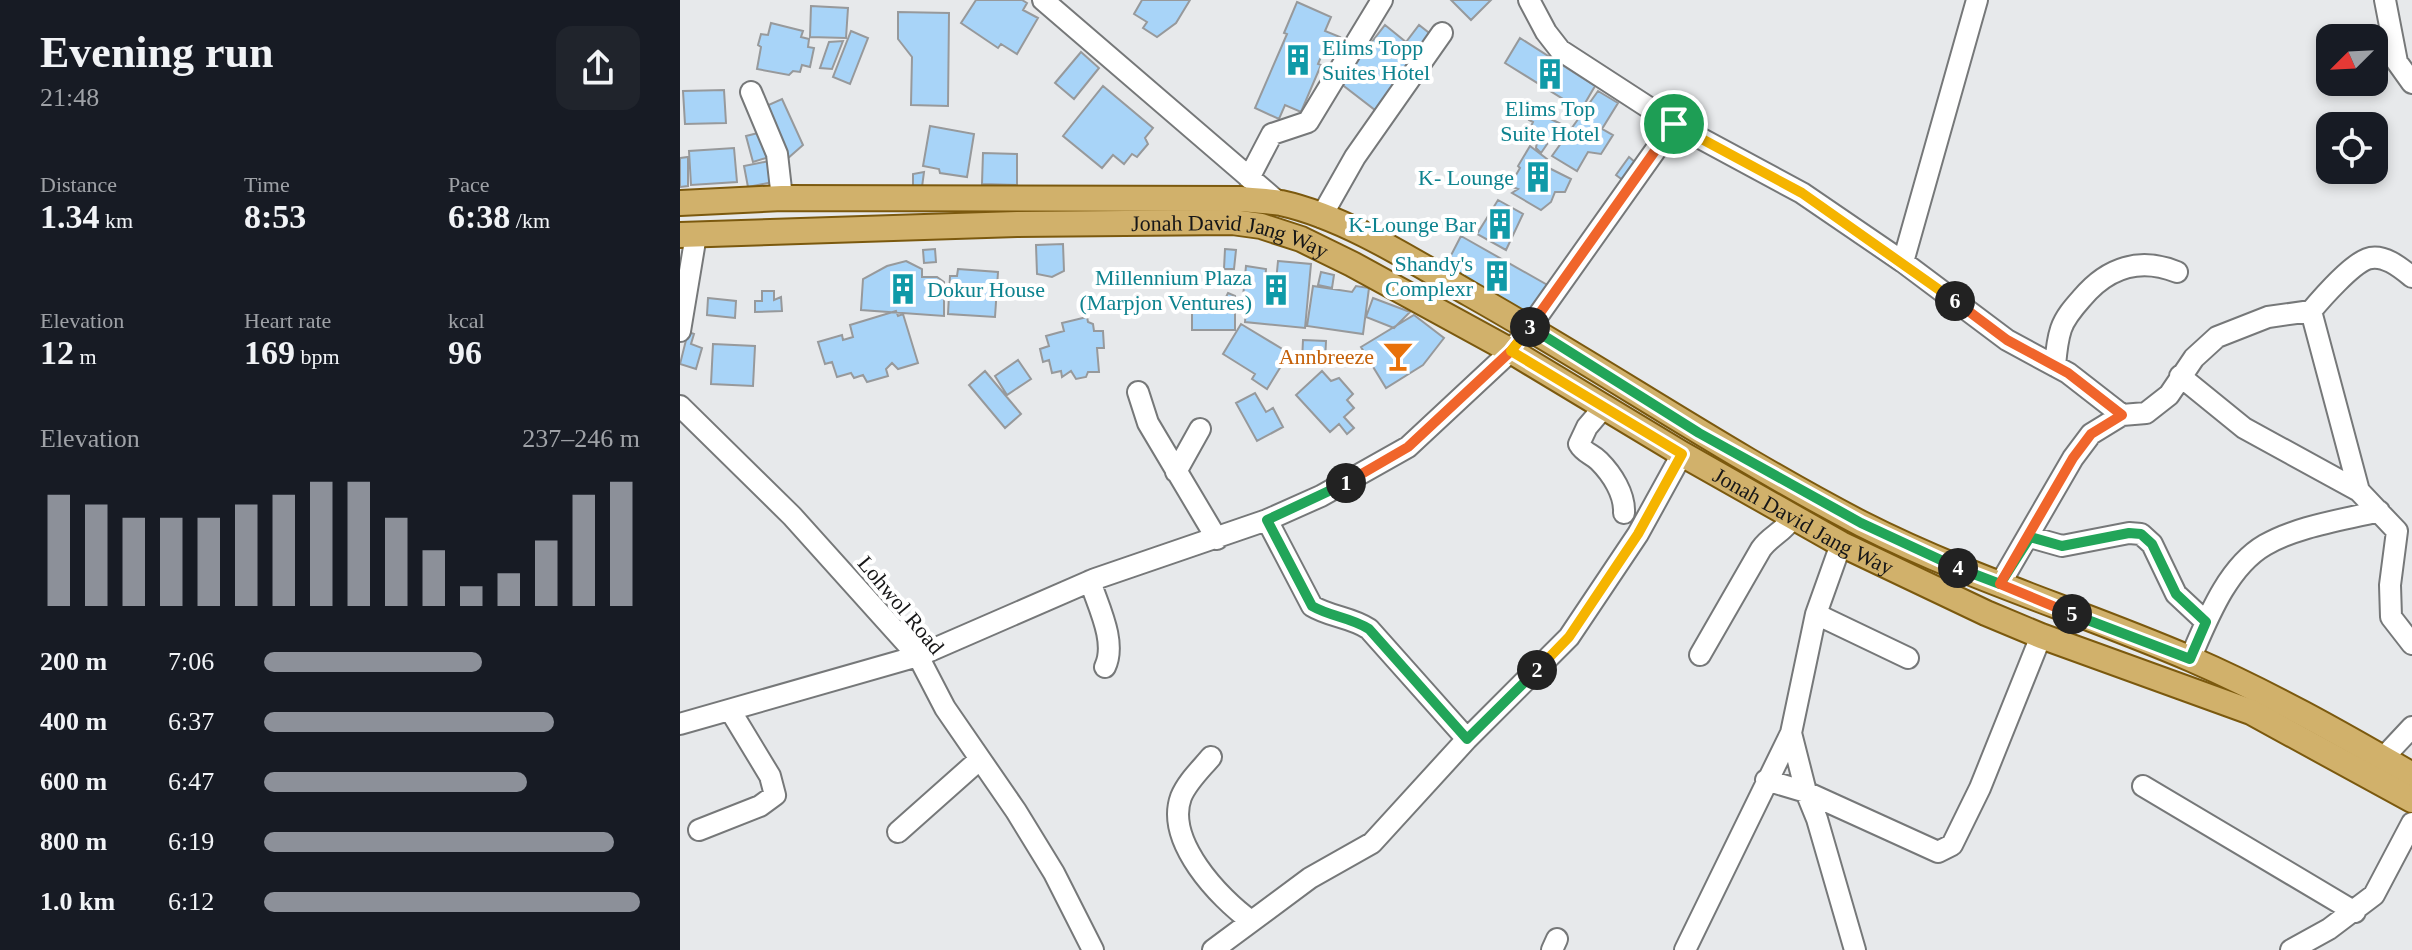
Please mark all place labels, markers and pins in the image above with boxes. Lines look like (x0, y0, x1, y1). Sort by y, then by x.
place label: Elims Topp Suites Hotel (1322, 35, 1430, 85)
building icon: Elims Topp Suites Hotel (1281, 43, 1315, 77)
building icon: Elims Top Suite Hotel (1533, 57, 1567, 91)
pin (1640, 90, 1708, 158)
place label: Elims Top Suite Hotel (1500, 96, 1600, 146)
building icon: K- Lounge (1521, 160, 1555, 194)
place label: K- Lounge (1418, 165, 1514, 190)
building icon: K-Lounge Bar (1483, 207, 1517, 241)
place label: K-Lounge Bar (1348, 212, 1477, 237)
place label: Shandy's Complexr (1385, 251, 1474, 301)
building icon: Shandy's Complexr (1480, 259, 1514, 293)
place label: Millennium Plaza (Marpjon Ventures) (1080, 265, 1252, 315)
building icon: Dokur House (886, 272, 920, 306)
building icon: Millennium Plaza (Marpjon Ventures) (1259, 273, 1293, 307)
place label: Dokur House (927, 277, 1045, 302)
pin: 6 (1935, 281, 1975, 321)
pin: 3 (1510, 307, 1550, 347)
bar icon: Annbreeze (1381, 339, 1415, 373)
place label: Annbreeze (1279, 344, 1374, 369)
pin: 1 (1326, 463, 1366, 503)
pin: 4 (1938, 548, 1978, 588)
pin: 5 (2052, 594, 2092, 634)
pin: 2 (1517, 650, 1557, 690)

